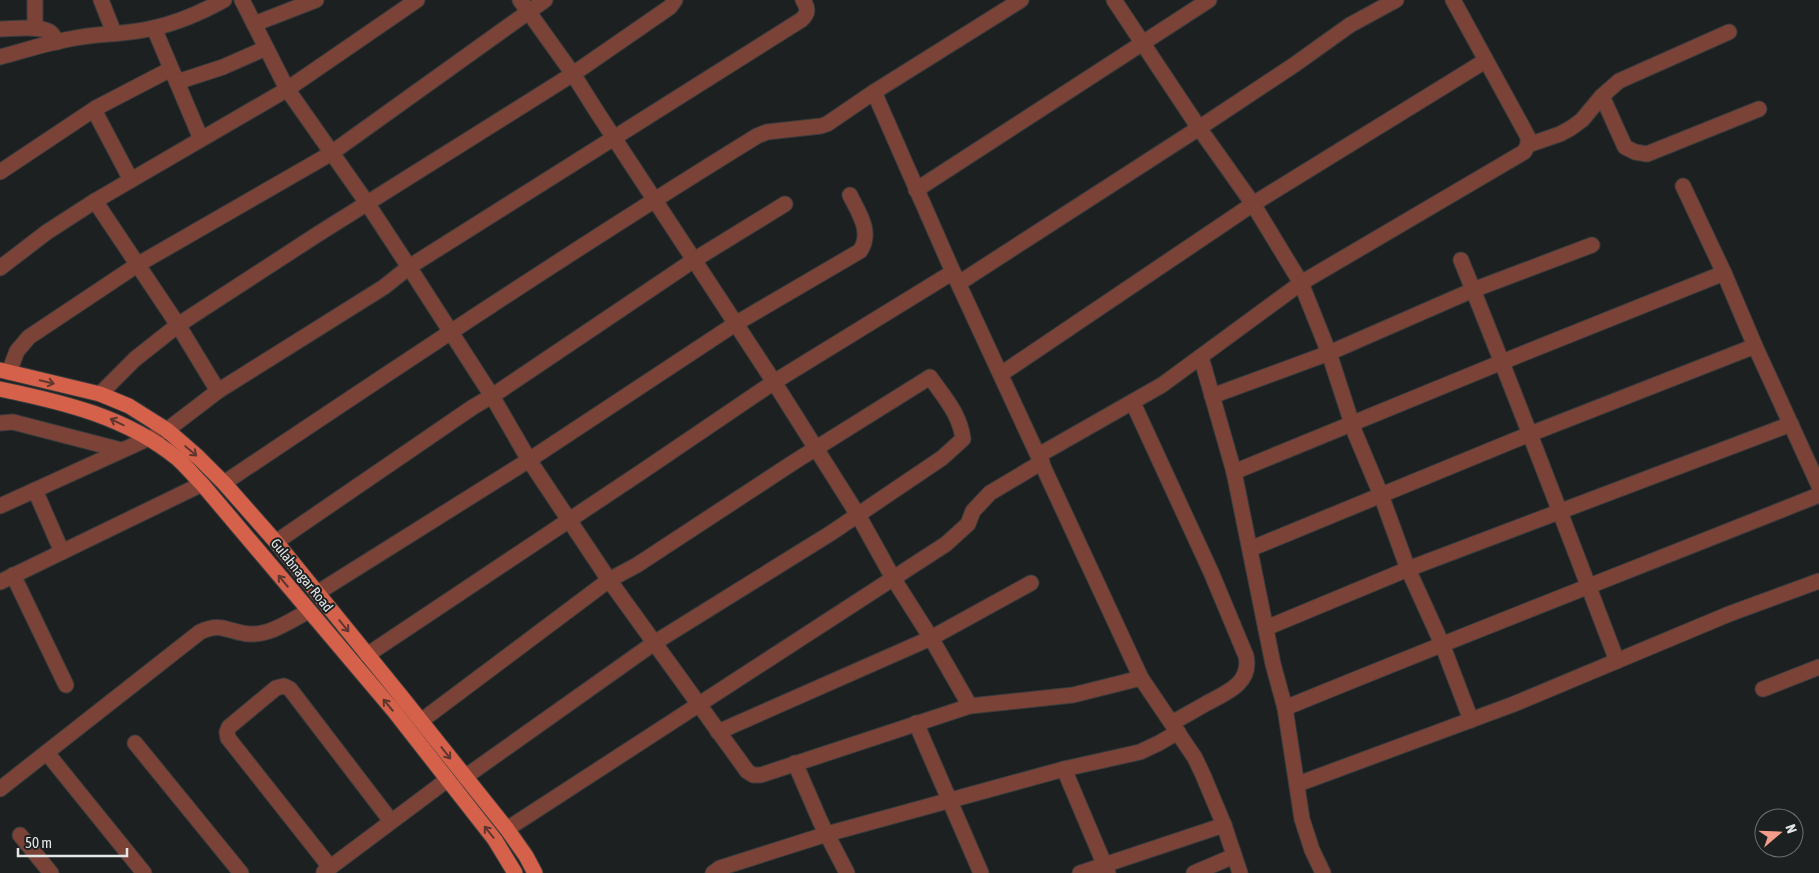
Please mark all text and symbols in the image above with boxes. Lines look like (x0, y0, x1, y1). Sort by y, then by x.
one-way arrow (39, 377, 55, 387)
one-way arrow (109, 417, 124, 427)
one-way arrow (185, 445, 198, 457)
street label: Gulabnagar Road (268, 535, 336, 615)
one-way arrow (277, 575, 288, 588)
one-way arrow (338, 619, 349, 632)
one-way arrow (383, 698, 394, 711)
one-way arrow (440, 746, 451, 759)
north arrow (1754, 808, 1804, 858)
text: N (1782, 822, 1800, 835)
scale bar (18, 826, 126, 858)
one-way arrow (484, 826, 495, 839)
text: 50 m (25, 834, 52, 851)

